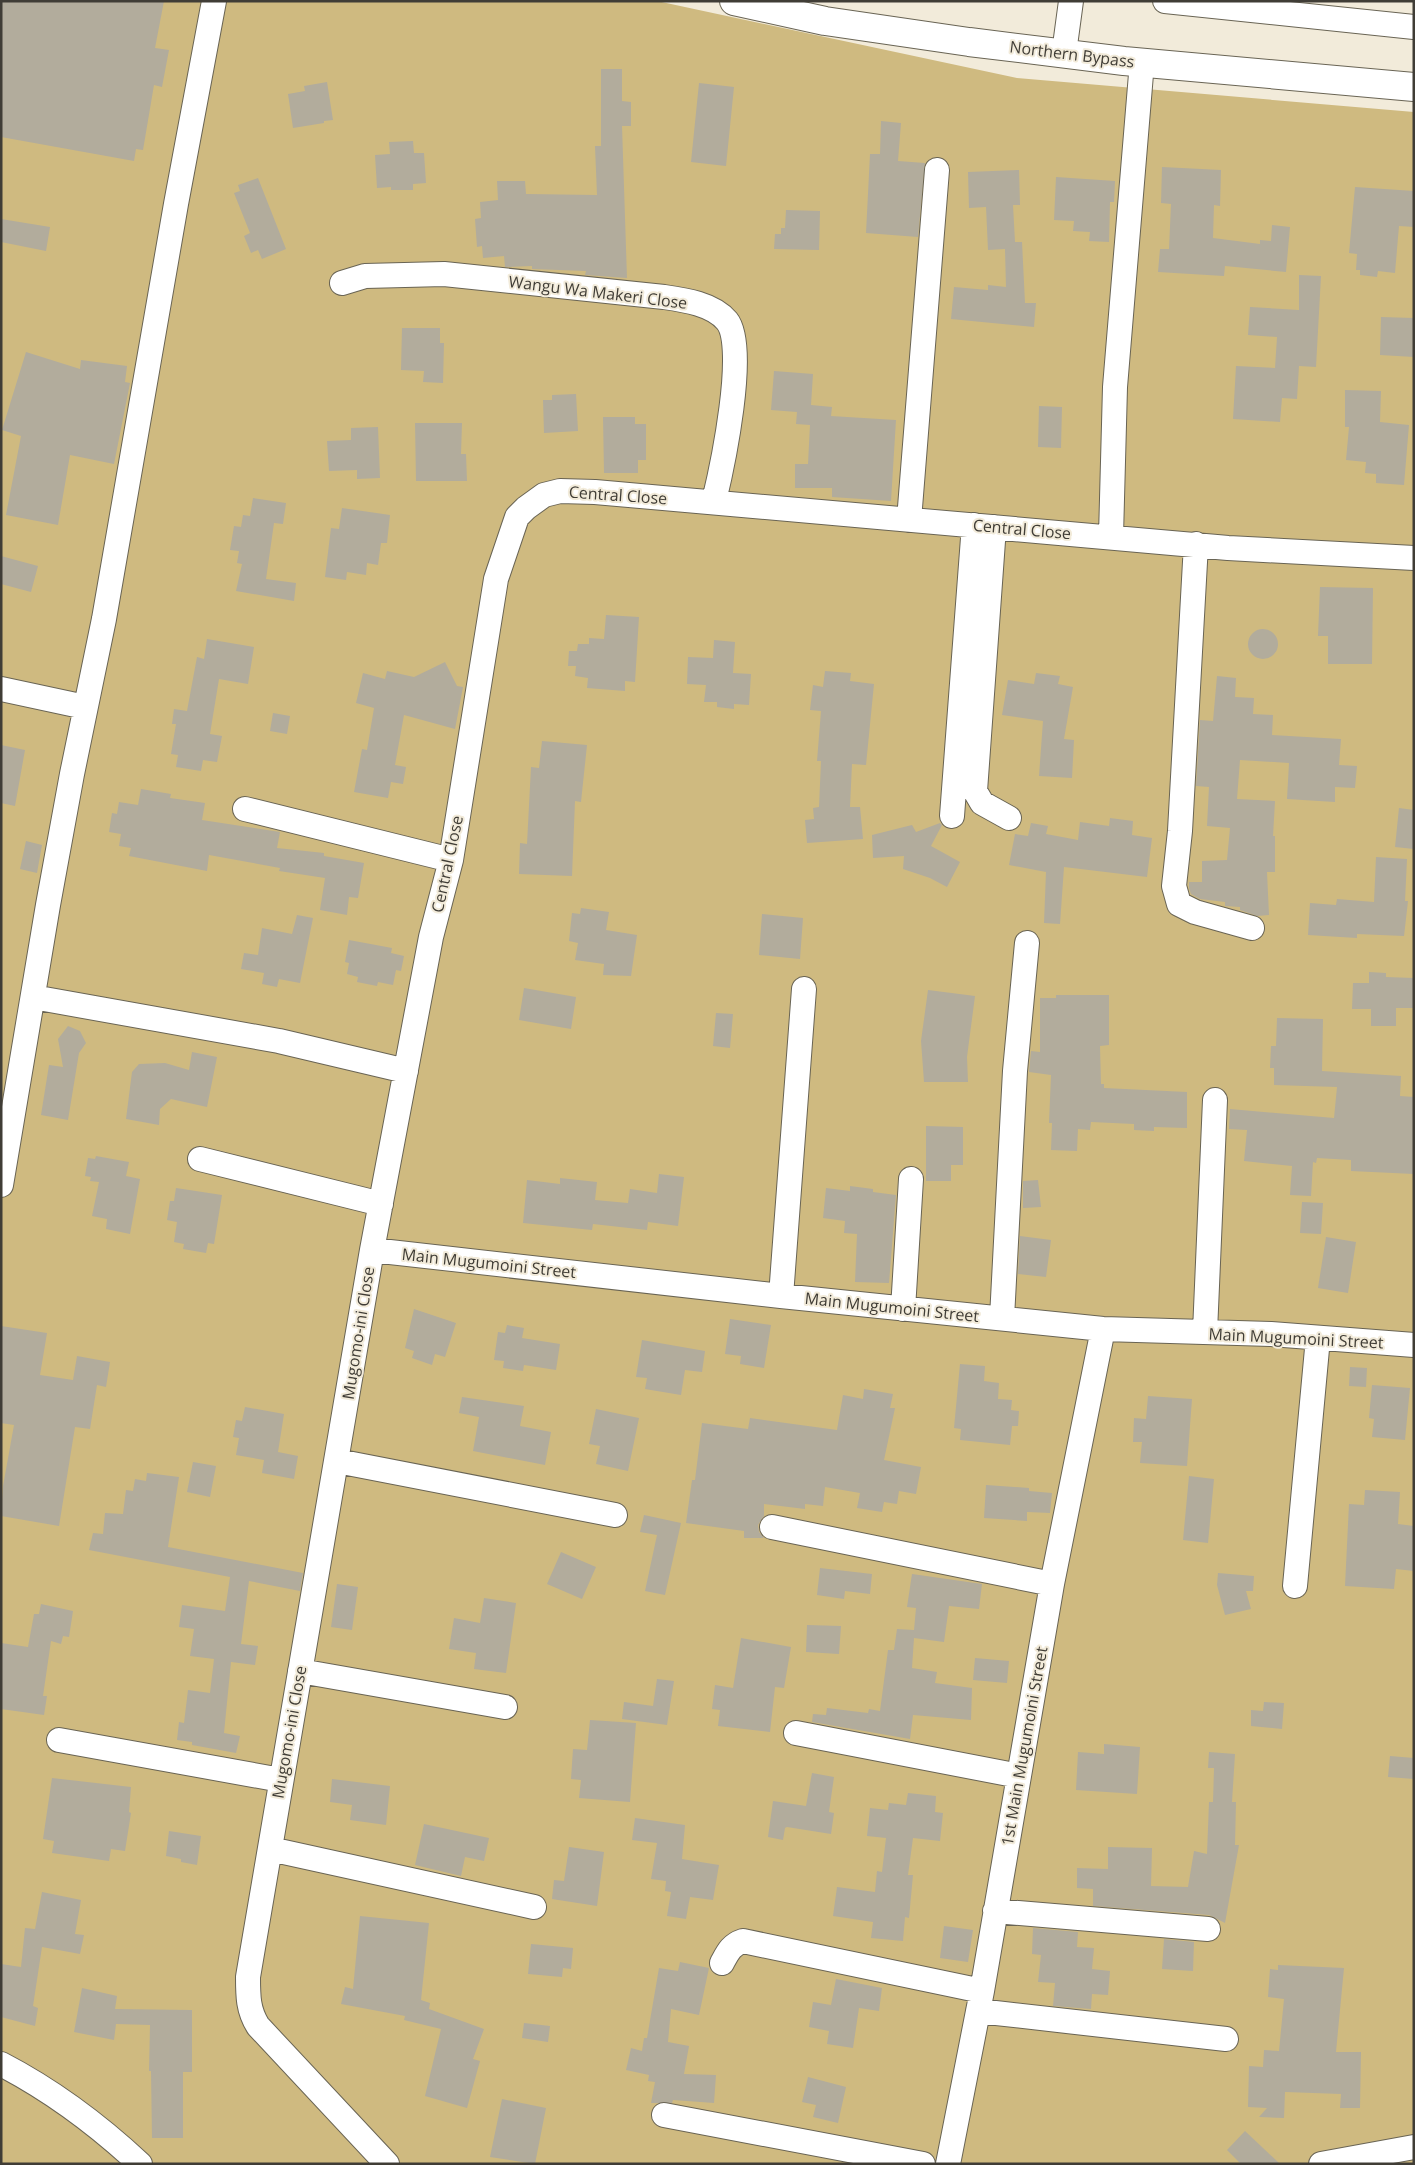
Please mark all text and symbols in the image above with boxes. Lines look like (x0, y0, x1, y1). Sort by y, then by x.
street label: Northern Bypass (1008, 35, 1136, 73)
street label: Wangu Wa Makeri Close (507, 270, 689, 314)
street label: Central Close (568, 481, 668, 509)
street label: Central Close (972, 514, 1072, 544)
street label: Central Close (426, 814, 468, 914)
street label: Main Mugumoini Street (401, 1243, 578, 1283)
street label: Mugomo-ini Close (337, 1265, 379, 1401)
street label: Main Mugumoini Street (804, 1287, 981, 1327)
street label: Main Mugumoini Street (1208, 1322, 1384, 1354)
street label: 1st Main Mugumoini Street (996, 1644, 1052, 1847)
street label: Mugomo-ini Close (266, 1664, 312, 1800)

